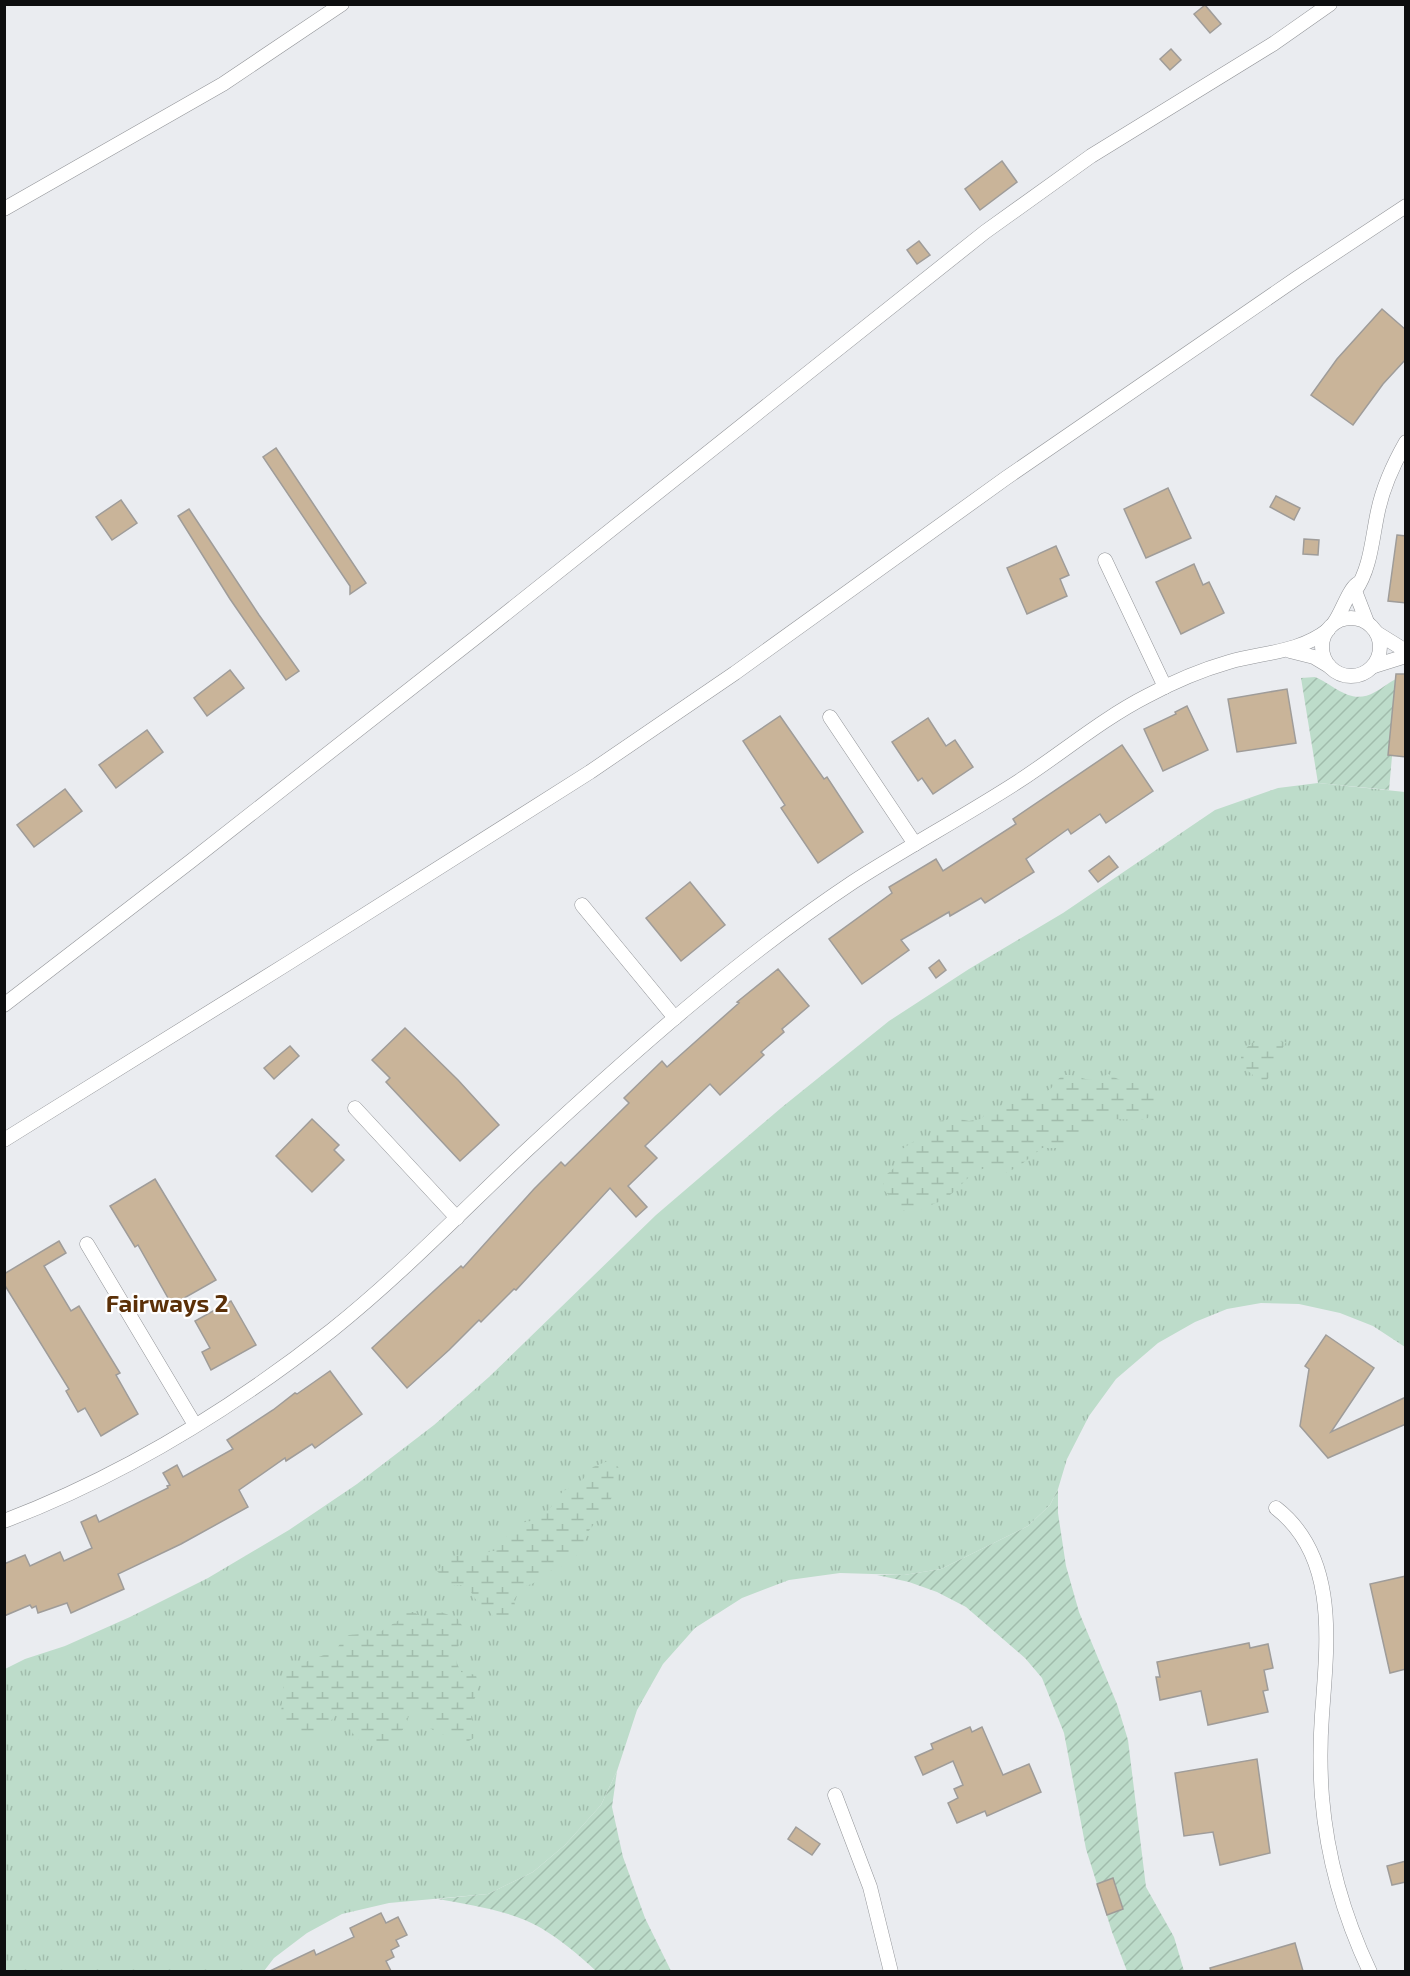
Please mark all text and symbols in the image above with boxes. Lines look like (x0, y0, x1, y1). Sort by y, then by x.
district label: Fairways 2 (106, 1288, 228, 1317)

